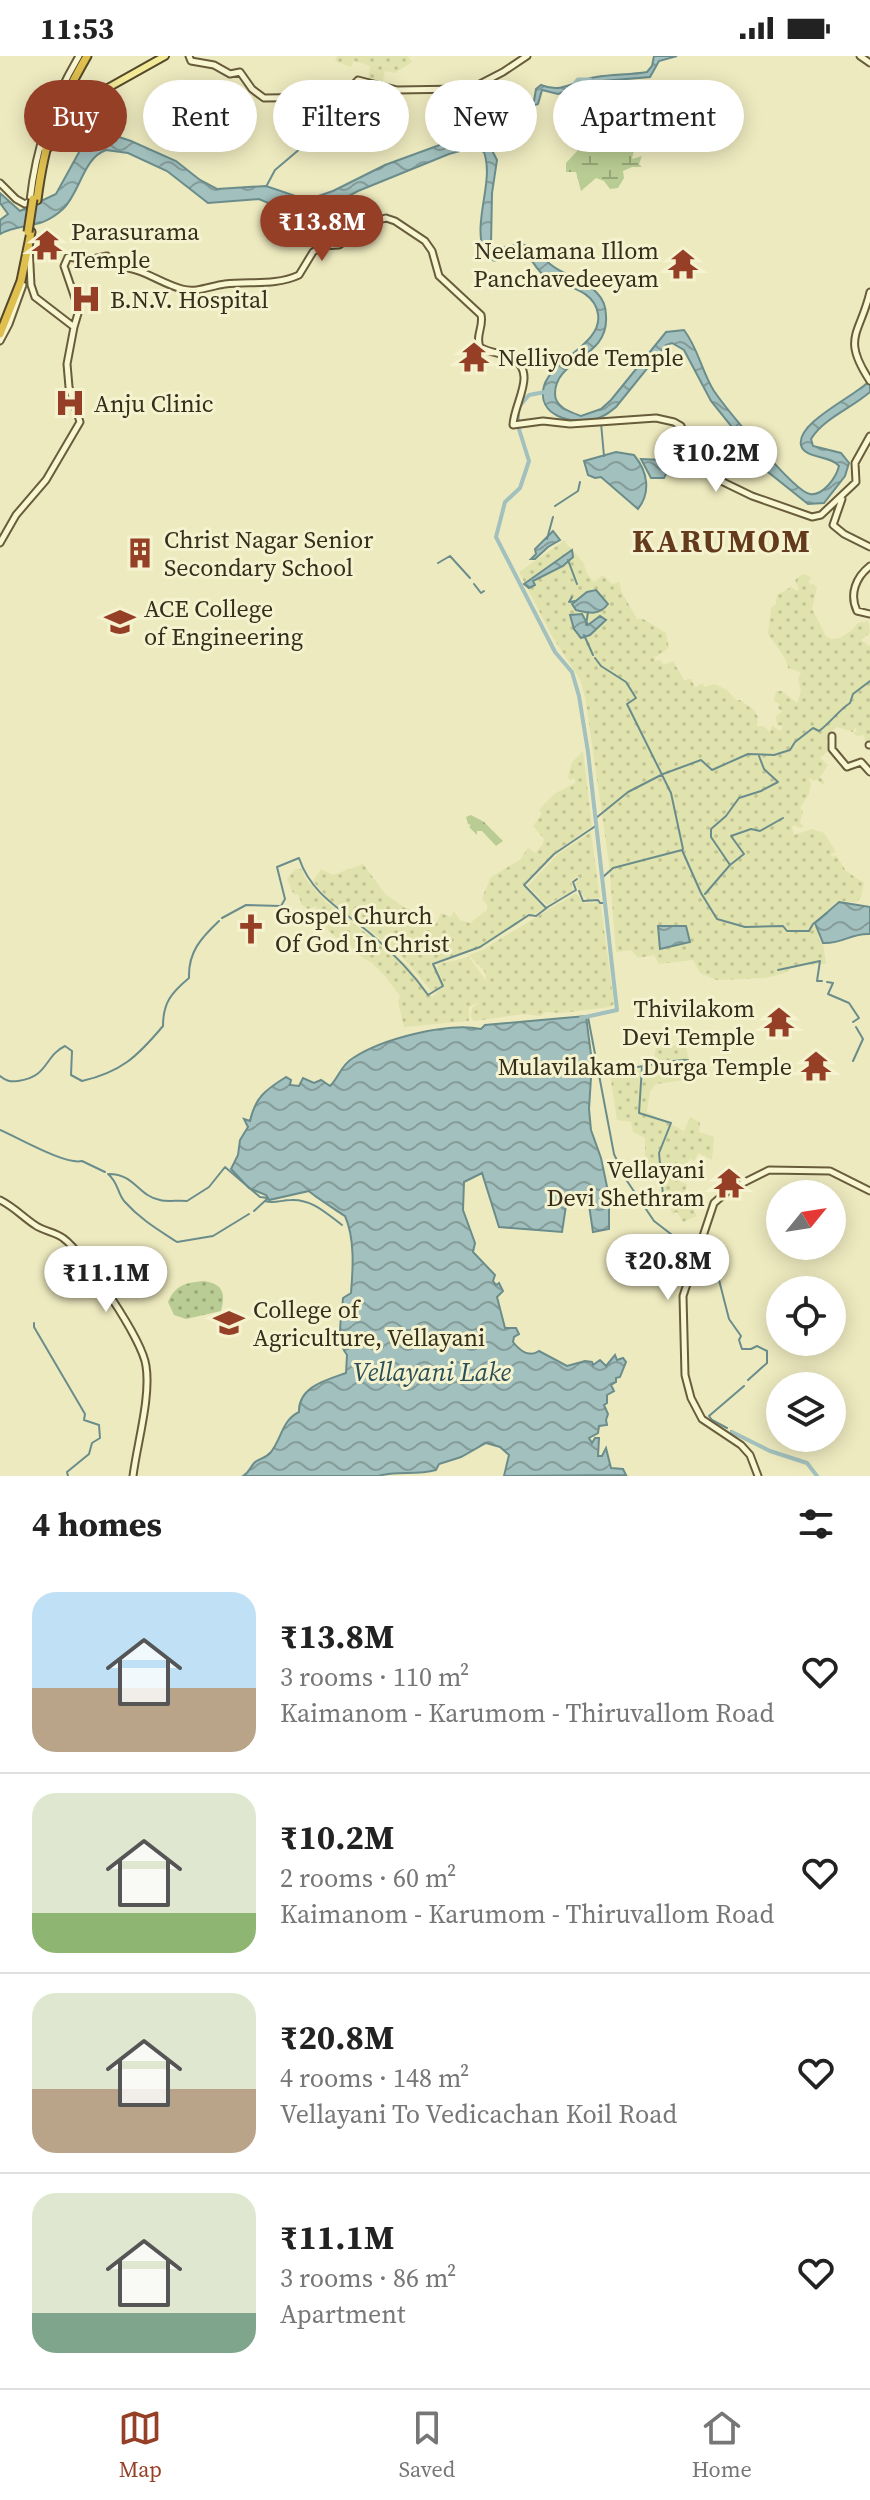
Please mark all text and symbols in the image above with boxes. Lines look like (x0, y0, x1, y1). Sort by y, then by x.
text: 11:53 (40, 8, 114, 49)
chip: Buy (24, 80, 127, 152)
chip: Rent (143, 80, 257, 152)
chip: Filters (273, 80, 409, 152)
chip: New (425, 80, 537, 152)
chip: Apartment (553, 80, 744, 152)
pin: ₹13.8M (257, 195, 387, 263)
text: ₹13.8M (278, 203, 366, 239)
place label: Parasurama Temple (71, 215, 200, 276)
temple icon: Parasurama Temple (30, 228, 64, 262)
place label: Neelamana Illom Panchavedeeyam (473, 234, 659, 295)
temple icon: Neelamana Illom Panchavedeeyam (666, 247, 700, 281)
hospital icon: B.N.V. Hospital (69, 282, 103, 316)
place label: B.N.V. Hospital (110, 283, 268, 316)
temple icon: Nelliyode Temple (457, 340, 491, 374)
place label: Nelliyode Temple (498, 341, 684, 374)
hospital icon: Anju Clinic (53, 386, 87, 420)
place label: Anju Clinic (94, 387, 214, 420)
pin: ₹10.2M (651, 426, 781, 494)
text: ₹10.2M (672, 434, 760, 470)
district label: KARUMOM (632, 519, 812, 563)
place label: Christ Nagar Senior Secondary School (164, 523, 373, 584)
building icon: Christ Nagar Senior Secondary School (123, 536, 157, 570)
place label: ACE College of Engineering (144, 592, 303, 653)
school or university icon: ACE College of Engineering (103, 605, 137, 639)
place label: Gospel Church Of God In Christ (275, 899, 449, 960)
church icon: Gospel Church Of God In Christ (234, 912, 268, 946)
place label: Thivilakom Devi Temple (622, 992, 755, 1053)
temple icon: Thivilakom Devi Temple (762, 1005, 796, 1039)
temple icon: Mulavilakam Durga Temple (799, 1049, 833, 1083)
place label: Mulavilakam Durga Temple (498, 1050, 792, 1083)
place label: Vellayani Devi Shethram (547, 1153, 705, 1214)
temple icon: Vellayani Devi Shethram (712, 1166, 746, 1200)
north arrow (766, 1180, 846, 1260)
map controls (766, 1180, 846, 1452)
pin: ₹20.8M (603, 1234, 733, 1302)
text: ₹20.8M (624, 1242, 712, 1278)
pin: ₹11.1M (41, 1246, 171, 1314)
text: ₹11.1M (62, 1254, 150, 1290)
button: locate (766, 1276, 846, 1356)
place label: College of Agriculture, Vellayani (253, 1293, 485, 1354)
school or university icon: College of Agriculture, Vellayani (212, 1306, 246, 1340)
water label: Vellayani Lake (353, 1354, 511, 1390)
button: layers (766, 1372, 846, 1452)
text: 4 homes (32, 1501, 162, 1547)
icon: filters (794, 1502, 838, 1546)
text: ₹13.8M (280, 1613, 394, 1659)
icon: home (96, 1624, 192, 1720)
icon: heart (798, 1650, 842, 1694)
text: 3 rooms · 110 m² (280, 1659, 469, 1695)
text: Kaimanom - Karumom - Thiruvallom Road (280, 1695, 774, 1731)
text: ₹10.2M (280, 1814, 394, 1860)
icon: home (96, 1825, 192, 1921)
icon: heart (798, 1851, 842, 1895)
text: 2 rooms · 60 m² (280, 1860, 456, 1896)
text: Kaimanom - Karumom - Thiruvallom Road (280, 1896, 774, 1932)
text: ₹20.8M (280, 2014, 394, 2060)
icon: home (96, 2025, 192, 2121)
icon: heart (794, 2051, 838, 2095)
text: 4 rooms · 148 m² (280, 2060, 469, 2096)
text: Vellayani To Vedicachan Koil Road (280, 2096, 677, 2132)
text: ₹11.1M (280, 2214, 394, 2260)
icon: home (96, 2225, 192, 2321)
icon: heart (794, 2251, 838, 2295)
text: 3 rooms · 86 m² (280, 2260, 456, 2296)
text: Apartment (280, 2296, 405, 2332)
tab: Map (118, 2406, 162, 2484)
tab: Saved (399, 2406, 455, 2484)
tab: Home (692, 2406, 752, 2484)

